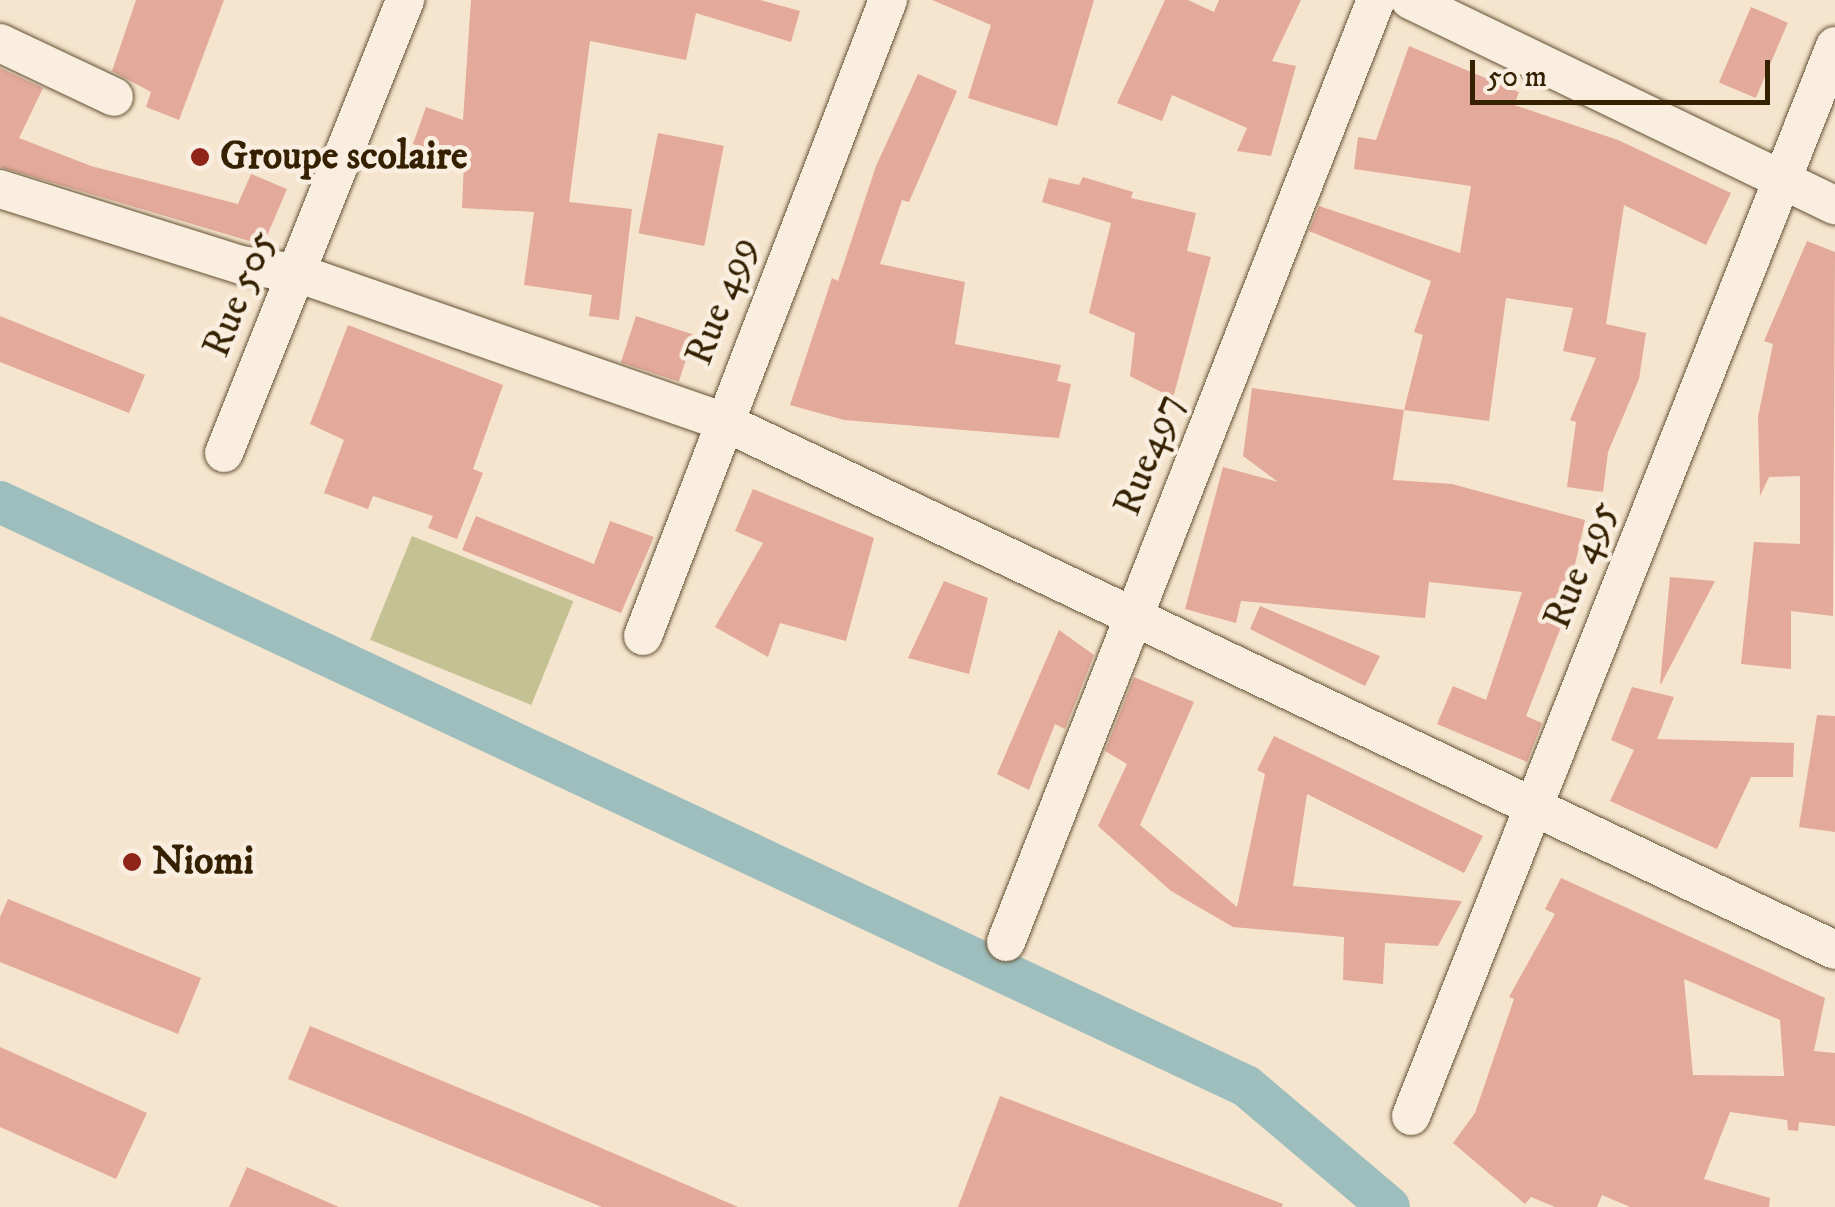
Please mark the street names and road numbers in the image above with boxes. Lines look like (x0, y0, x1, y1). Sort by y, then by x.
street label: Rue 505 (193, 224, 287, 364)
street label: Rue 499 (676, 230, 768, 372)
street label: Rue497 (1104, 387, 1194, 523)
street label: Rue 495 (1534, 494, 1628, 636)

